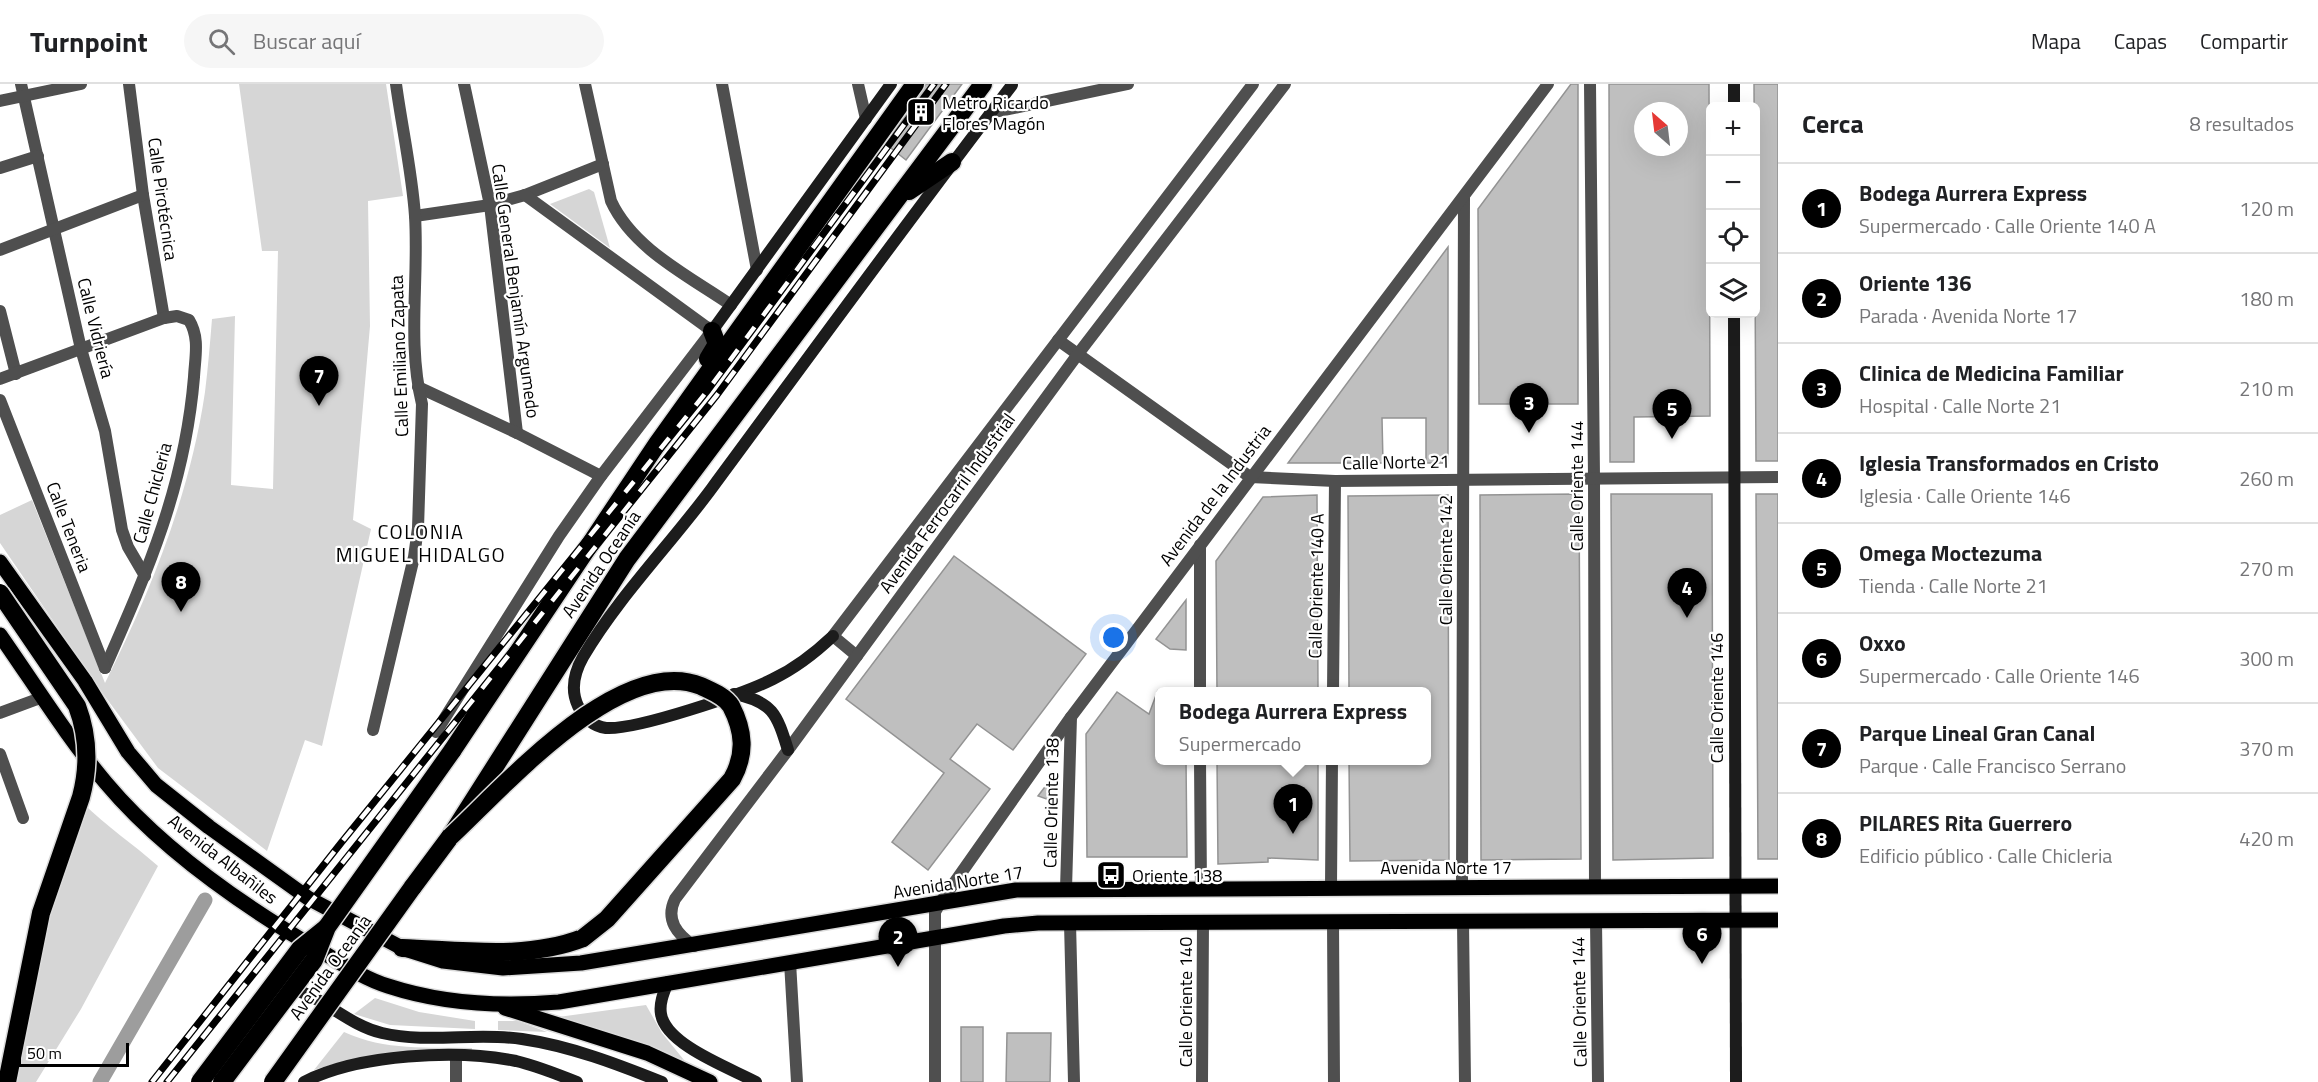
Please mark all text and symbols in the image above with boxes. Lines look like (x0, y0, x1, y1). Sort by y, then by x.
search box (184, 14, 604, 68)
text: Turnpoint (30, 20, 148, 63)
text: Buscar aquí (253, 24, 360, 58)
icon: search (205, 25, 238, 58)
text: Mapa (2031, 25, 2081, 57)
text: Capas (2114, 25, 2167, 57)
text: Compartir (2200, 25, 2288, 57)
place label: Metro Ricardo Flores Magón (942, 89, 1049, 137)
building icon: Metro Ricardo Flores Magón (905, 96, 937, 128)
north arrow (1634, 102, 1688, 156)
map controls (1706, 102, 1760, 318)
button: + (1706, 102, 1760, 156)
text: Cerca (1802, 104, 1864, 143)
text: 8 resultados (2190, 108, 2294, 139)
street label: Calle Pirotécnica (141, 136, 185, 262)
button: − (1706, 156, 1760, 210)
street label: Calle General Benjamín Argumedo (485, 162, 547, 420)
text: Bodega Aurrera Express (1859, 176, 2087, 210)
text: 1 (1816, 193, 1827, 224)
text: 120 m (2239, 193, 2294, 224)
button: locate (1706, 210, 1760, 264)
text: Supermercado · Calle Oriente 140 A (1859, 210, 2156, 241)
button: layers (1706, 264, 1760, 318)
text: Oriente 136 (1859, 266, 1972, 300)
street label: Calle Vidriería (70, 275, 122, 381)
street label: Calle Emiliano Zapata (383, 275, 415, 437)
text: 2 (1816, 283, 1827, 314)
text: 180 m (2239, 283, 2294, 314)
text: Parada · Avenida Norte 17 (1859, 300, 2078, 331)
pin: 7 (300, 356, 338, 406)
text: Clinica de Medicina Familiar (1859, 356, 2124, 390)
text: 3 (1816, 373, 1827, 404)
text: 210 m (2239, 373, 2294, 404)
pin: 3 (1510, 384, 1549, 433)
pin: 5 (1652, 390, 1692, 439)
text: Hospital · Calle Norte 21 (1859, 390, 2061, 421)
street label: Avenida Ferrocarril Industrial (872, 407, 1022, 599)
street label: Avenida de la Industria (1153, 419, 1277, 571)
street label: Calle Oriente 144 (1563, 421, 1590, 551)
street label: Calle Chicleria (126, 439, 178, 547)
text: Iglesia Transformados en Cristo (1859, 446, 2159, 480)
street label: Calle Norte 21 (1342, 448, 1450, 476)
text: 4 (1816, 463, 1827, 494)
text: 260 m (2239, 463, 2294, 494)
street label: Calle Teneria (39, 478, 99, 576)
text: Iglesia · Calle Oriente 146 (1859, 480, 2071, 511)
street label: Calle Oriente 142 (1432, 495, 1459, 625)
street label: Avenida Oceanía (555, 505, 647, 623)
street label: Calle Oriente 140 A (1301, 513, 1331, 659)
district label: COLONIA MIGUEL HIDALGO (336, 516, 506, 570)
text: Omega Moctezuma (1859, 536, 2042, 570)
text: 5 (1816, 553, 1827, 584)
text: 270 m (2239, 553, 2294, 584)
pin: 8 (162, 562, 201, 612)
pin: 4 (1668, 568, 1706, 618)
text: Tienda · Calle Norte 21 (1859, 570, 2048, 601)
your location (1099, 623, 1128, 652)
text: Oxxo (1859, 626, 1906, 660)
street label: Calle Oriente 146 (1703, 633, 1730, 763)
text: 6 (1816, 643, 1827, 674)
text: 300 m (2239, 643, 2294, 674)
text: Supermercado · Calle Oriente 146 (1859, 660, 2140, 691)
popup (1155, 687, 1431, 765)
text: Bodega Aurrera Express (1179, 694, 1407, 728)
text: Parque Lineal Gran Canal (1859, 716, 2095, 750)
text: Supermercado (1179, 728, 1301, 759)
text: 7 (1816, 733, 1827, 764)
text: 370 m (2239, 733, 2294, 764)
street label: Calle Oriente 138 (1036, 738, 1066, 868)
text: Parque · Calle Francisco Serrano (1859, 750, 2126, 781)
pin: 1 (1274, 784, 1312, 834)
text: PILARES Rita Guerrero (1859, 806, 2072, 840)
street label: Avenida Albañiles (162, 808, 284, 910)
text: 8 (1816, 823, 1827, 854)
text: 420 m (2239, 823, 2294, 854)
text: Edificio público · Calle Chicleria (1859, 840, 2112, 871)
street label: Avenida Norte 17 (1380, 854, 1512, 881)
street label: Avenida Norte 17 (891, 858, 1025, 906)
bus stop icon: Oriente 138 (1095, 859, 1127, 891)
place label: Oriente 138 (1132, 862, 1222, 889)
street label: Avenida Oceanía (283, 909, 377, 1025)
pin: 6 (1682, 914, 1722, 964)
pin: 2 (878, 918, 918, 967)
street label: Calle Oriente 140 (1172, 937, 1199, 1067)
street label: Calle Oriente 144 (1564, 937, 1594, 1067)
scale bar (18, 1040, 129, 1068)
text: 50 m (27, 1041, 62, 1065)

